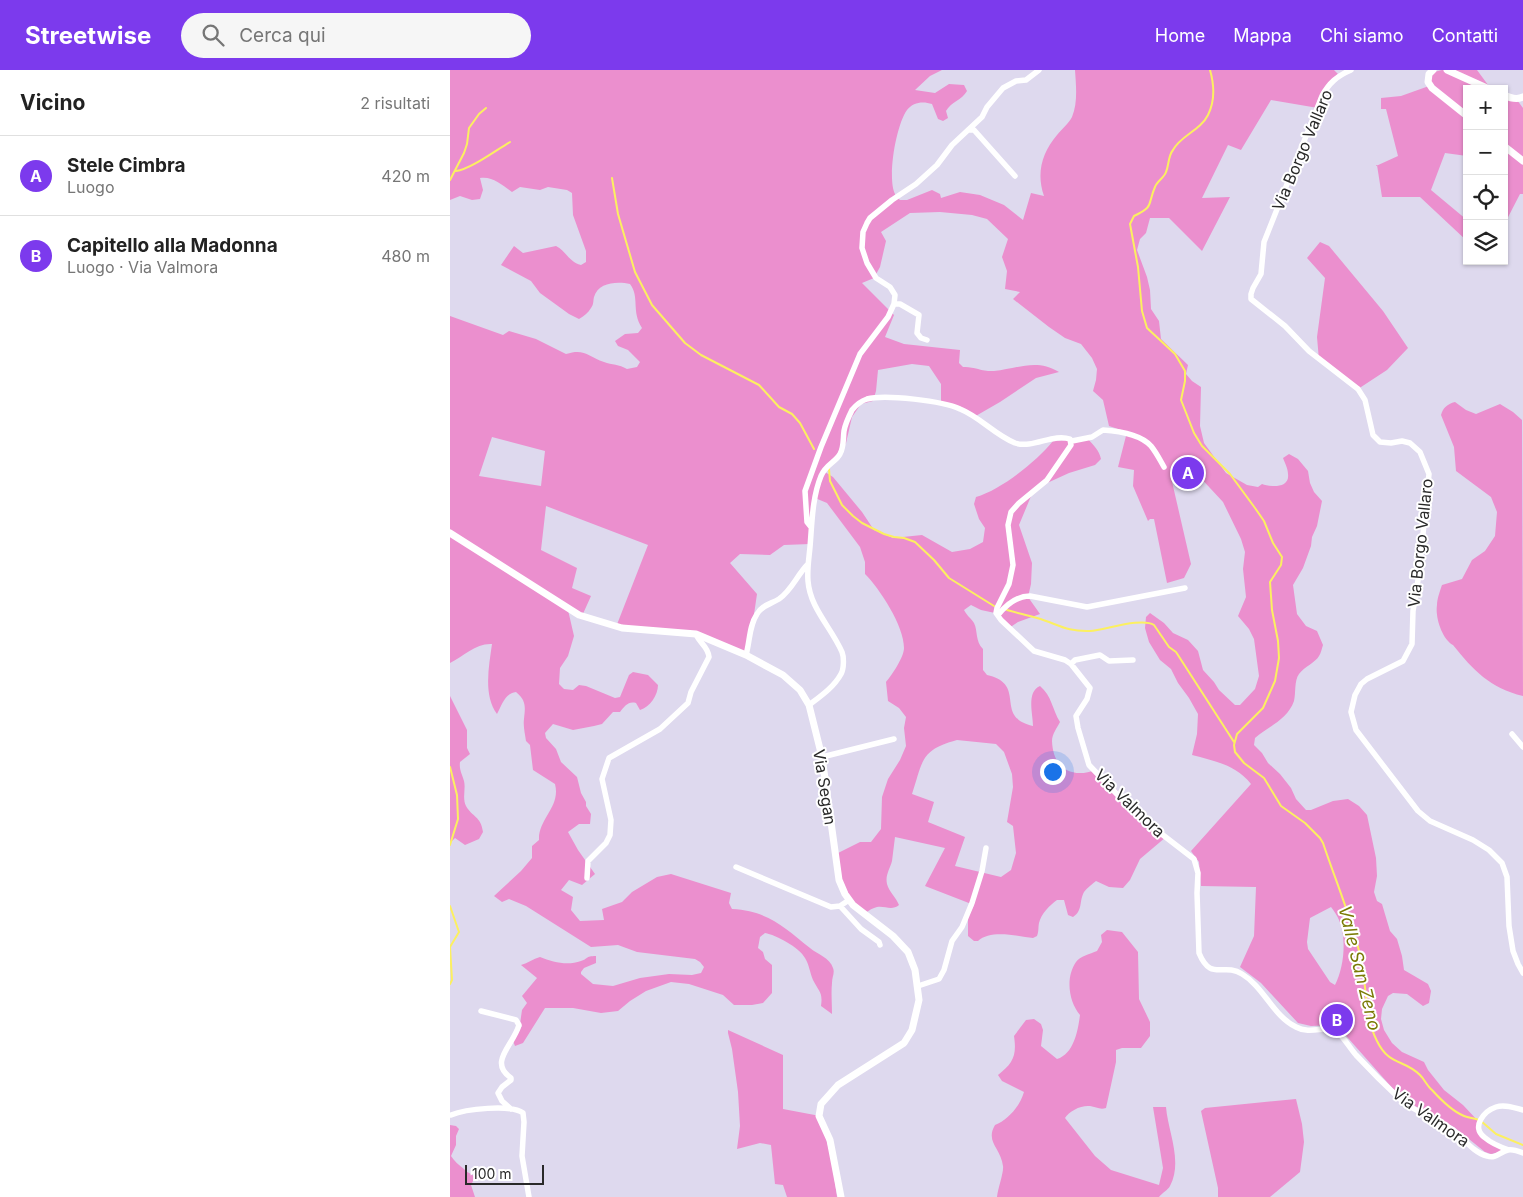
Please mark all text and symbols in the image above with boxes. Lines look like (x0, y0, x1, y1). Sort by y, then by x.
search box (181, 13, 531, 58)
text: Streetwise (25, 21, 151, 50)
icon: search (199, 21, 227, 49)
text: Cerca qui (239, 24, 326, 47)
text: Home (1155, 25, 1205, 46)
text: Mappa (1233, 25, 1292, 46)
text: Chi siamo (1320, 25, 1404, 46)
text: Contatti (1432, 25, 1498, 46)
map controls (1463, 85, 1508, 265)
button: + (1463, 85, 1508, 130)
street label: Via Borgo Vallaro (1268, 87, 1336, 213)
text: Vicino (20, 90, 85, 115)
text: 2 risultati (360, 93, 430, 113)
button: − (1463, 130, 1508, 175)
text: Stele Cimbra (67, 154, 186, 177)
text: A (30, 166, 42, 186)
text: 420 m (381, 166, 430, 186)
button: locate (1463, 175, 1508, 220)
text: Luogo (67, 177, 115, 197)
button: layers (1463, 220, 1508, 265)
text: Capitello alla Madonna (67, 234, 278, 257)
text: B (31, 246, 41, 266)
text: 480 m (381, 246, 430, 266)
text: Luogo · Via Valmora (67, 257, 218, 277)
pin: A (1172, 454, 1204, 492)
street label: Via Borgo Vallaro (1403, 478, 1437, 608)
street label: Via Segan (809, 748, 841, 826)
your location (1040, 759, 1066, 785)
street label: Via Valmora (1091, 765, 1169, 841)
water label: Valle San Zeno (1334, 903, 1386, 1033)
pin: B (1321, 1001, 1353, 1039)
street label: Via Valmora (1388, 1083, 1474, 1151)
scale bar (465, 1162, 544, 1185)
text: 100 m (472, 1165, 512, 1182)

